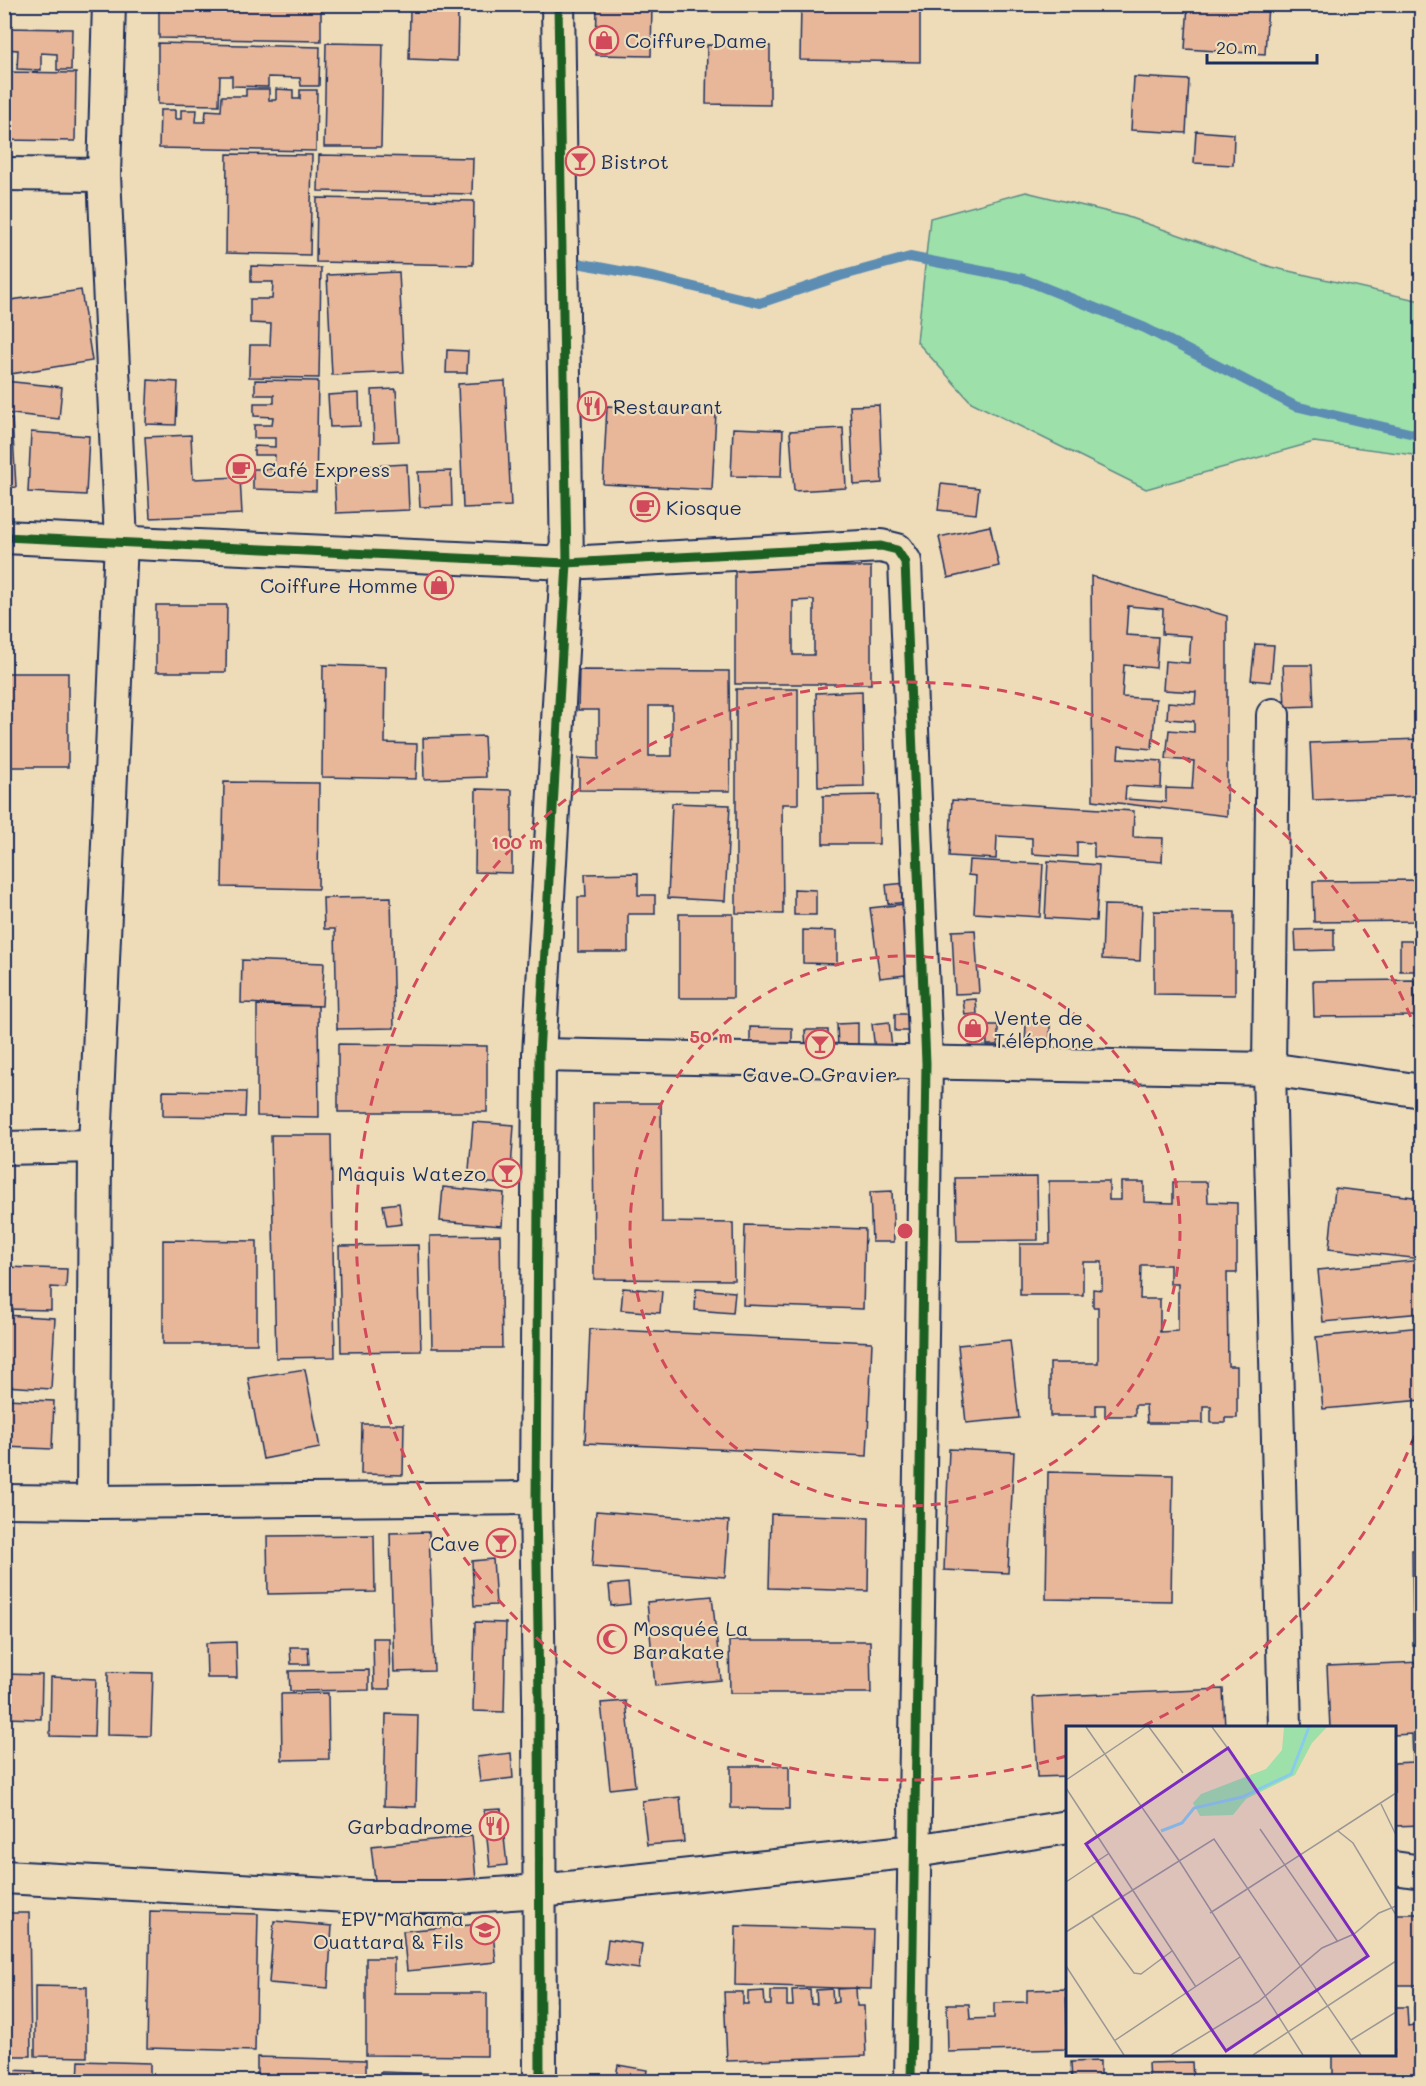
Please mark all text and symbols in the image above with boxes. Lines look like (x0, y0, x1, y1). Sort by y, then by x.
shop icon: Coiffure Dame (588, 24, 620, 56)
place label: Coiffure Dame (625, 27, 767, 53)
scale bar (1207, 27, 1316, 65)
text: 20 m (1216, 35, 1257, 59)
bar icon: Bistrot (564, 145, 596, 177)
place label: Bistrot (601, 148, 669, 174)
restaurant icon: Restaurant (576, 390, 608, 422)
place label: Restaurant (613, 393, 723, 419)
cafe icon: Café Express (225, 453, 257, 485)
place label: Café Express (262, 456, 390, 482)
cafe icon: Kiosque (629, 491, 661, 523)
place label: Kiosque (666, 494, 742, 520)
shop icon: Coiffure Homme (423, 569, 455, 601)
place label: Coiffure Homme (260, 572, 418, 598)
text: 100 m (491, 830, 543, 854)
place label: Vente de Téléphone (994, 1004, 1094, 1053)
shop icon: Vente de Téléphone (957, 1012, 989, 1044)
text: 50 m (690, 1024, 732, 1048)
bar icon: Cave O Gravier (804, 1028, 836, 1060)
place label: Cave O Gravier (743, 1061, 897, 1087)
bar icon: Maquis Watezo (491, 1157, 523, 1189)
place label: Maquis Watezo (337, 1160, 486, 1186)
centre of rings (895, 1221, 915, 1241)
bar icon: Cave (485, 1527, 517, 1559)
place label: Cave (430, 1530, 480, 1556)
place label: Mosquée La Barakate (633, 1615, 748, 1664)
mosque icon: Mosquée La Barakate (596, 1623, 628, 1655)
inset map (1066, 1726, 1396, 2056)
restaurant icon: Garbadrome (478, 1810, 510, 1842)
place label: Garbadrome (348, 1813, 473, 1839)
place label: EPV Mahama Ouattara & Fils (313, 1905, 464, 1954)
school or university icon: EPV Mahama Ouattara & Fils (469, 1914, 501, 1946)

